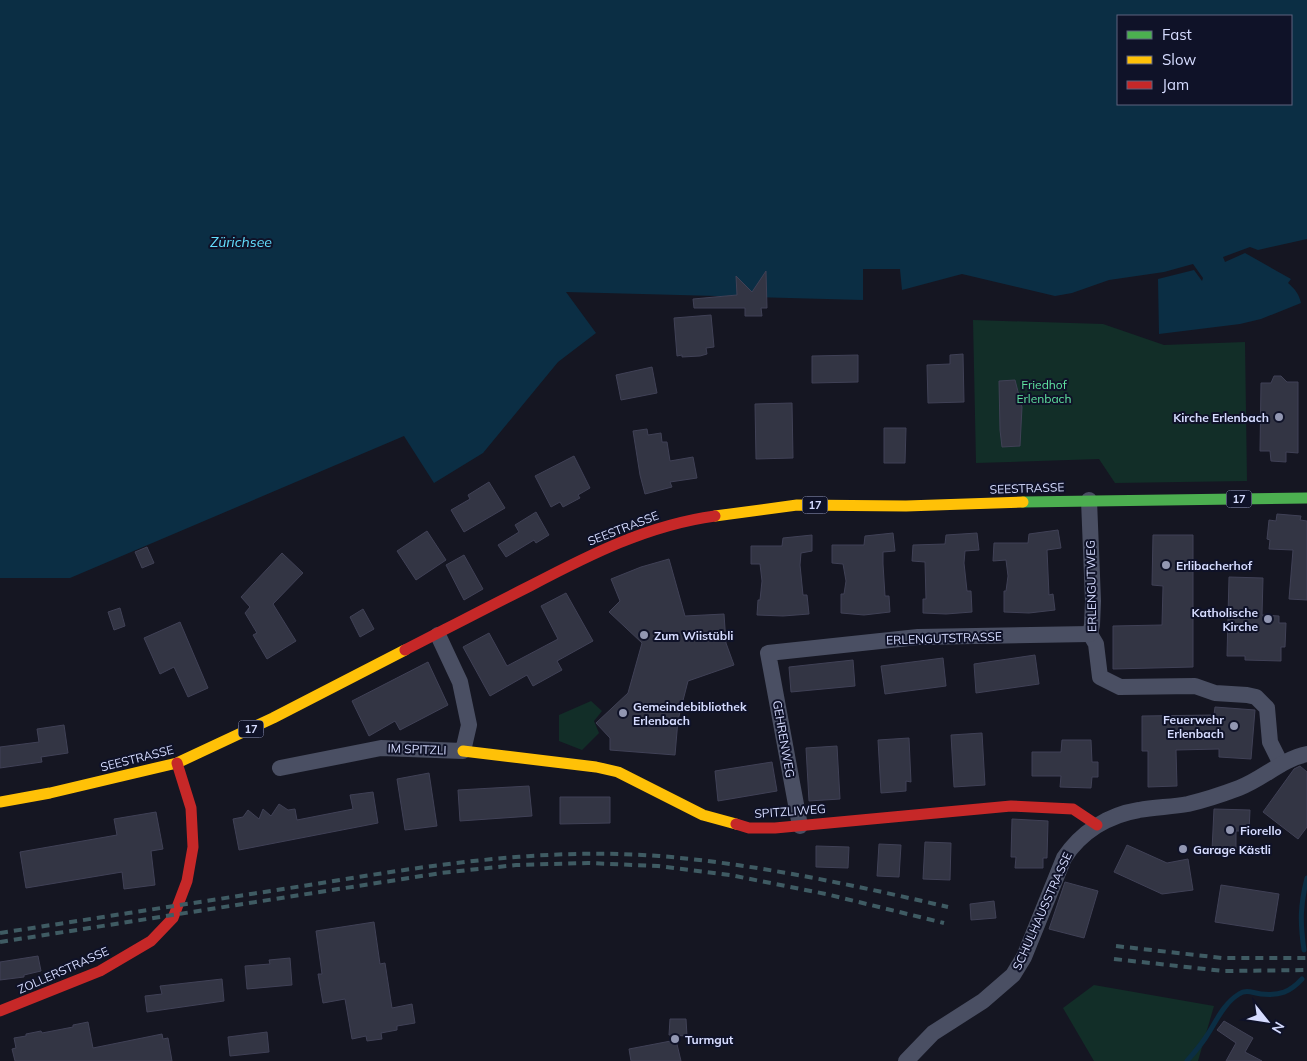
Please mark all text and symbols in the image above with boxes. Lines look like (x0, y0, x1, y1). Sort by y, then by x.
legend (1117, 15, 1292, 105)
text: Fast (1162, 25, 1192, 44)
text: Slow (1162, 50, 1196, 69)
text: Jam (1162, 75, 1189, 94)
water label: Zürichsee (210, 233, 272, 251)
park label: Friedhof Erlenbach (1016, 377, 1072, 406)
place label: Kirche Erlenbach (1173, 410, 1269, 425)
marker: Kirche Erlenbach (1273, 411, 1285, 423)
street label: SEESTRASSE (989, 479, 1065, 497)
road number: 17 (1226, 490, 1252, 508)
road number: 17 (802, 496, 828, 514)
street label: SEESTRASSE (585, 508, 661, 548)
street label: ERLENGUTWEG (1083, 540, 1099, 632)
place label: Erlibacherhof (1176, 558, 1253, 573)
marker: Erlibacherhof (1160, 559, 1172, 571)
place label: Katholische Kirche (1192, 605, 1258, 634)
marker: Katholische Kirche (1262, 613, 1274, 625)
place label: Zum Wiistübli (654, 628, 733, 643)
street label: ERLENGUTSTRASSE (886, 628, 1002, 648)
marker: Zum Wiistübli (638, 629, 650, 641)
place label: Gemeindebibliothek Erlenbach (633, 699, 747, 728)
street label: GEHRENWEG (770, 699, 798, 779)
marker: Gemeindebibliothek Erlenbach (617, 707, 629, 719)
place label: Feuerwehr Erlenbach (1163, 712, 1224, 741)
marker: Feuerwehr Erlenbach (1228, 720, 1240, 732)
road number: 17 (238, 721, 264, 738)
street label: IM SPITZLI (387, 740, 447, 758)
street label: SEESTRASSE (99, 742, 175, 774)
street label: SPITZLIWEG (754, 801, 826, 821)
place label: Fiorello (1240, 823, 1282, 838)
marker: Fiorello (1224, 824, 1236, 836)
place label: Garage Kästli (1193, 842, 1271, 857)
marker: Garage Kästli (1177, 843, 1189, 855)
street label: SCHULHAUSSTRASSE (1009, 850, 1075, 972)
street label: ZOLLERSTRASSE (15, 943, 111, 997)
north arrow (1242, 996, 1292, 1046)
text: N (1268, 1018, 1289, 1037)
place label: Turmgut (685, 1032, 734, 1047)
marker: Turmgut (669, 1033, 681, 1045)

